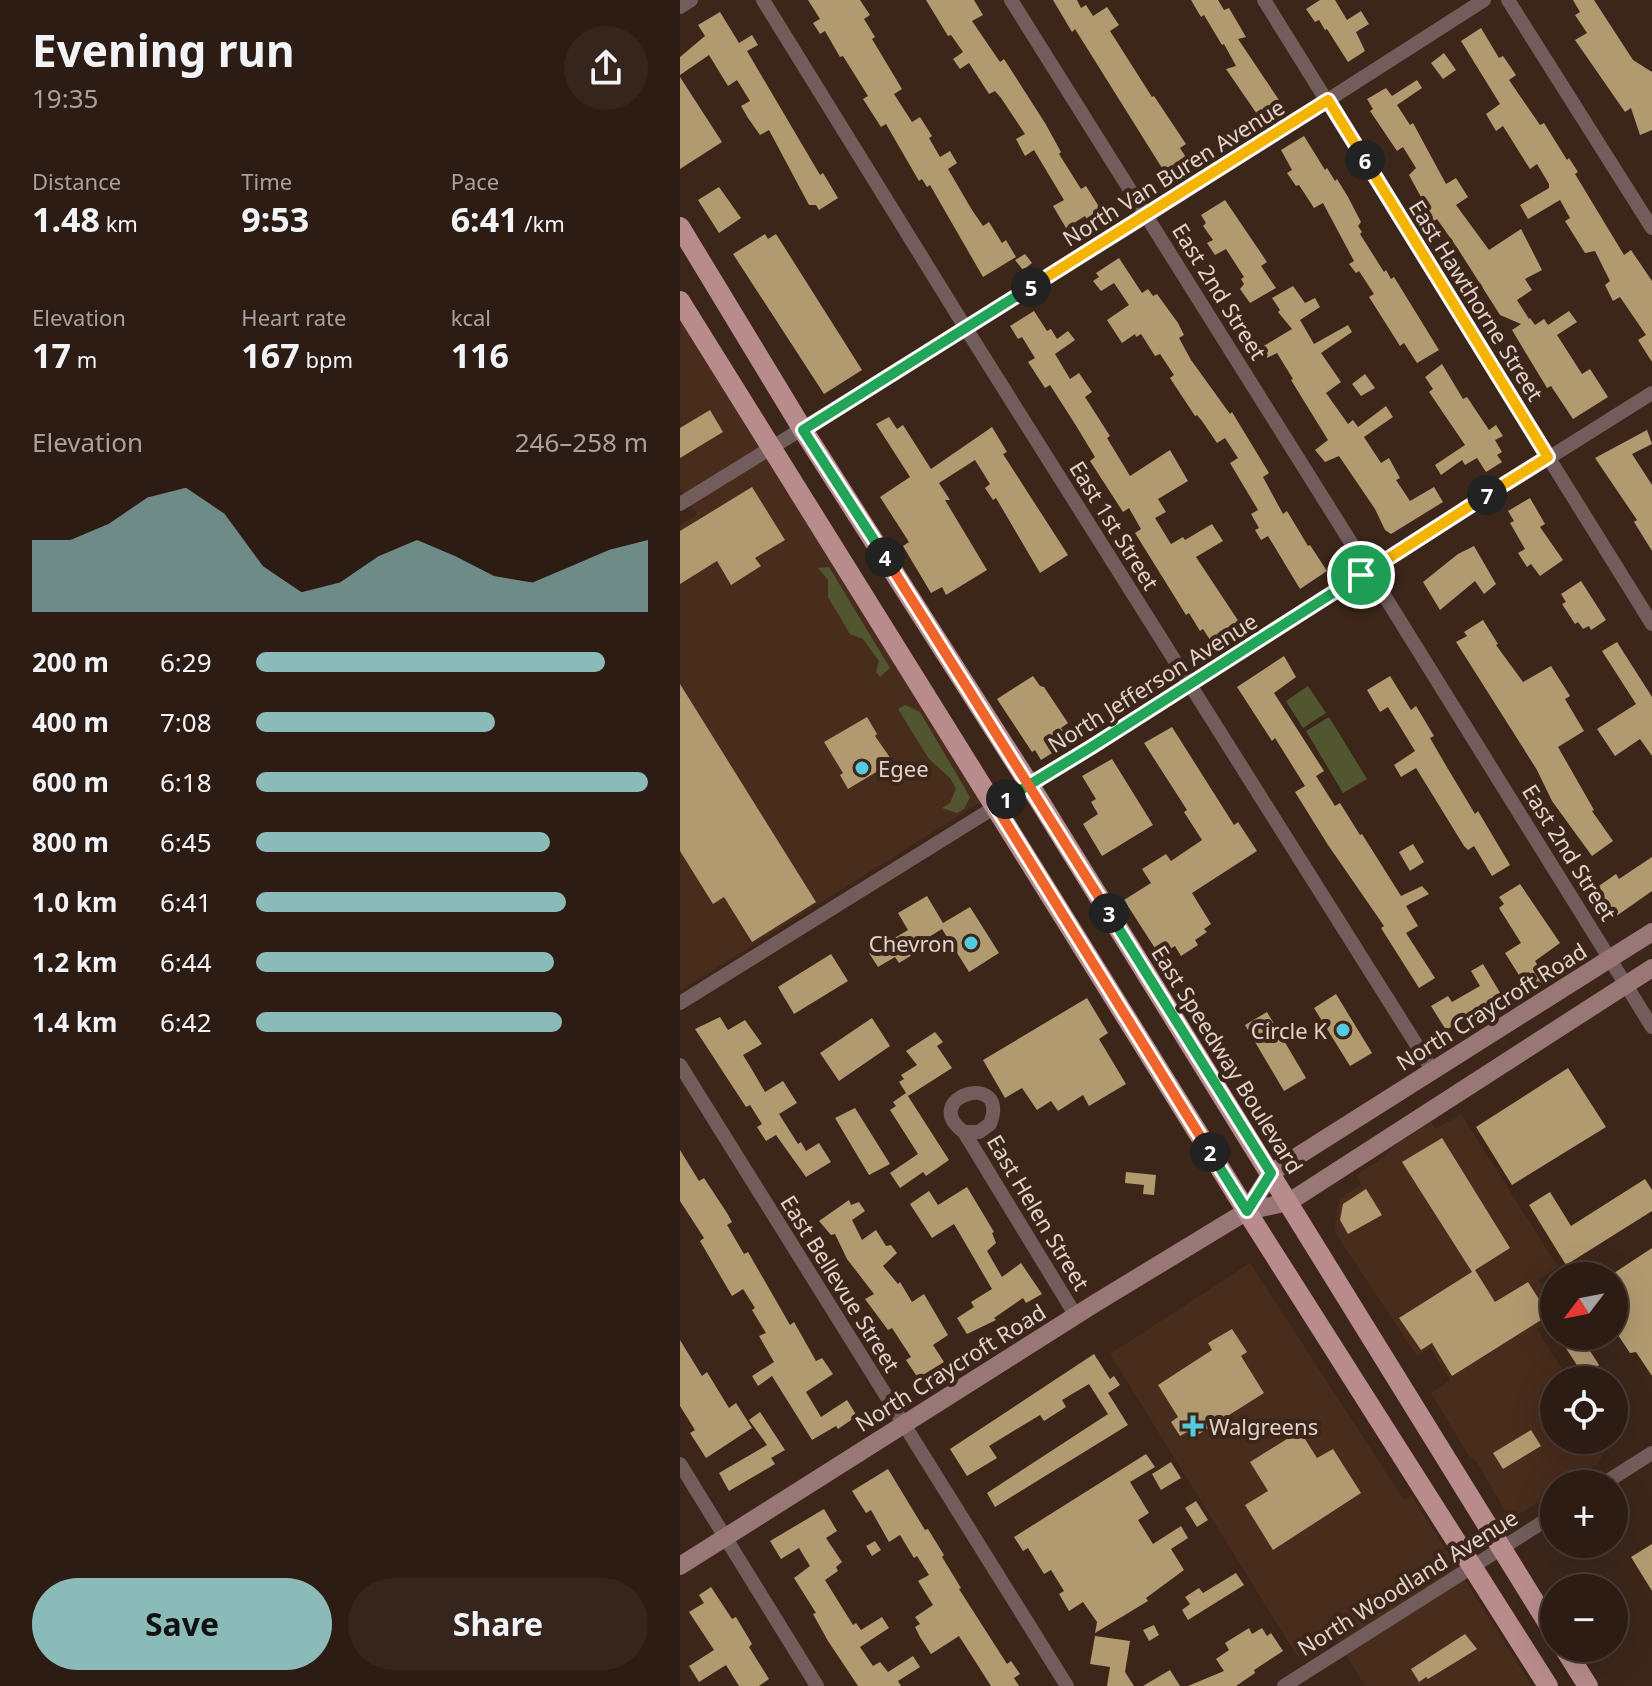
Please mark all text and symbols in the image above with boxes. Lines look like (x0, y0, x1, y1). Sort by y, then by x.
text: Evening run (32, 20, 295, 80)
button: share (564, 26, 648, 110)
text: 19:35 (32, 80, 98, 116)
street label: North Van Buren Avenue (1056, 91, 1290, 253)
pin: 6 (1345, 140, 1385, 180)
text: 6 (1359, 145, 1371, 175)
text: Distance (32, 166, 121, 196)
text: Time (241, 166, 292, 196)
text: Pace (451, 166, 499, 196)
street label: East Hawthorne Street (1403, 194, 1551, 406)
text: 1.48 (32, 196, 100, 242)
text: 9:53 (241, 196, 309, 242)
text: 6:41 (451, 196, 519, 242)
text: km (100, 208, 138, 238)
text: /km (519, 208, 565, 238)
street label: East 2nd Street (1166, 217, 1274, 365)
pin: 5 (1011, 267, 1051, 307)
text: 5 (1025, 272, 1037, 302)
text: Elevation (32, 302, 126, 332)
text: Heart rate (241, 302, 346, 332)
text: kcal (451, 302, 491, 332)
text: 17 (32, 332, 71, 378)
text: 167 (241, 332, 300, 378)
text: 116 (451, 332, 509, 378)
text: m (71, 344, 97, 374)
text: bpm (300, 344, 353, 374)
text: Elevation (32, 424, 143, 460)
text: 246–258 m (515, 424, 648, 460)
street label: East 1st Street (1063, 455, 1167, 595)
pin: 7 (1467, 475, 1507, 515)
text: 7 (1481, 480, 1493, 510)
pin: 4 (865, 537, 905, 577)
pin (1327, 541, 1395, 609)
text: 4 (879, 542, 891, 572)
icon: arrive (1339, 553, 1383, 597)
street label: North Jefferson Avenue (1042, 605, 1262, 759)
text: 200 m (32, 644, 109, 680)
text: 6:29 (160, 644, 212, 680)
text: 400 m (32, 704, 109, 740)
text: 7:08 (160, 704, 212, 740)
place label: Egee (878, 753, 929, 783)
marker: Egee (853, 759, 871, 777)
text: 600 m (32, 764, 109, 800)
text: 6:18 (160, 764, 212, 800)
street label: East 2nd Street (1516, 778, 1624, 926)
pin: 1 (986, 779, 1026, 819)
text: 1 (1000, 784, 1012, 814)
text: 800 m (32, 824, 109, 860)
text: 6:45 (160, 824, 212, 860)
text: 1.0 km (32, 884, 117, 920)
text: 6:41 (160, 884, 212, 920)
pin: 3 (1089, 893, 1129, 933)
text: 3 (1103, 898, 1115, 928)
place label: Chevron (869, 928, 955, 958)
marker: Chevron (962, 934, 980, 952)
street label: North Craycroft Road (1390, 935, 1592, 1077)
street label: East Speedway Boulevard (1145, 939, 1311, 1179)
text: 1.2 km (32, 944, 117, 980)
text: 6:44 (160, 944, 212, 980)
text: 1.4 km (32, 1004, 117, 1040)
text: 6:42 (160, 1004, 212, 1040)
place label: Circle K (1251, 1015, 1327, 1045)
marker: Circle K (1334, 1021, 1352, 1039)
street label: East Helen Street (981, 1129, 1097, 1295)
pin: 2 (1190, 1132, 1230, 1172)
text: 2 (1204, 1137, 1216, 1167)
street label: East Bellevue Street (774, 1189, 908, 1377)
north arrow (1540, 1262, 1628, 1350)
map controls (1540, 1262, 1628, 1662)
street label: North Craycroft Road (849, 1296, 1051, 1438)
button: locate (1540, 1366, 1628, 1454)
place label: Walgreens (1209, 1411, 1318, 1441)
marker: Walgreens (1184, 1417, 1202, 1435)
button: + (1540, 1470, 1628, 1558)
street label: North Woodland Avenue (1291, 1502, 1523, 1662)
button: − (1540, 1574, 1628, 1662)
button: Save (32, 1578, 332, 1670)
button: Share (348, 1578, 648, 1670)

